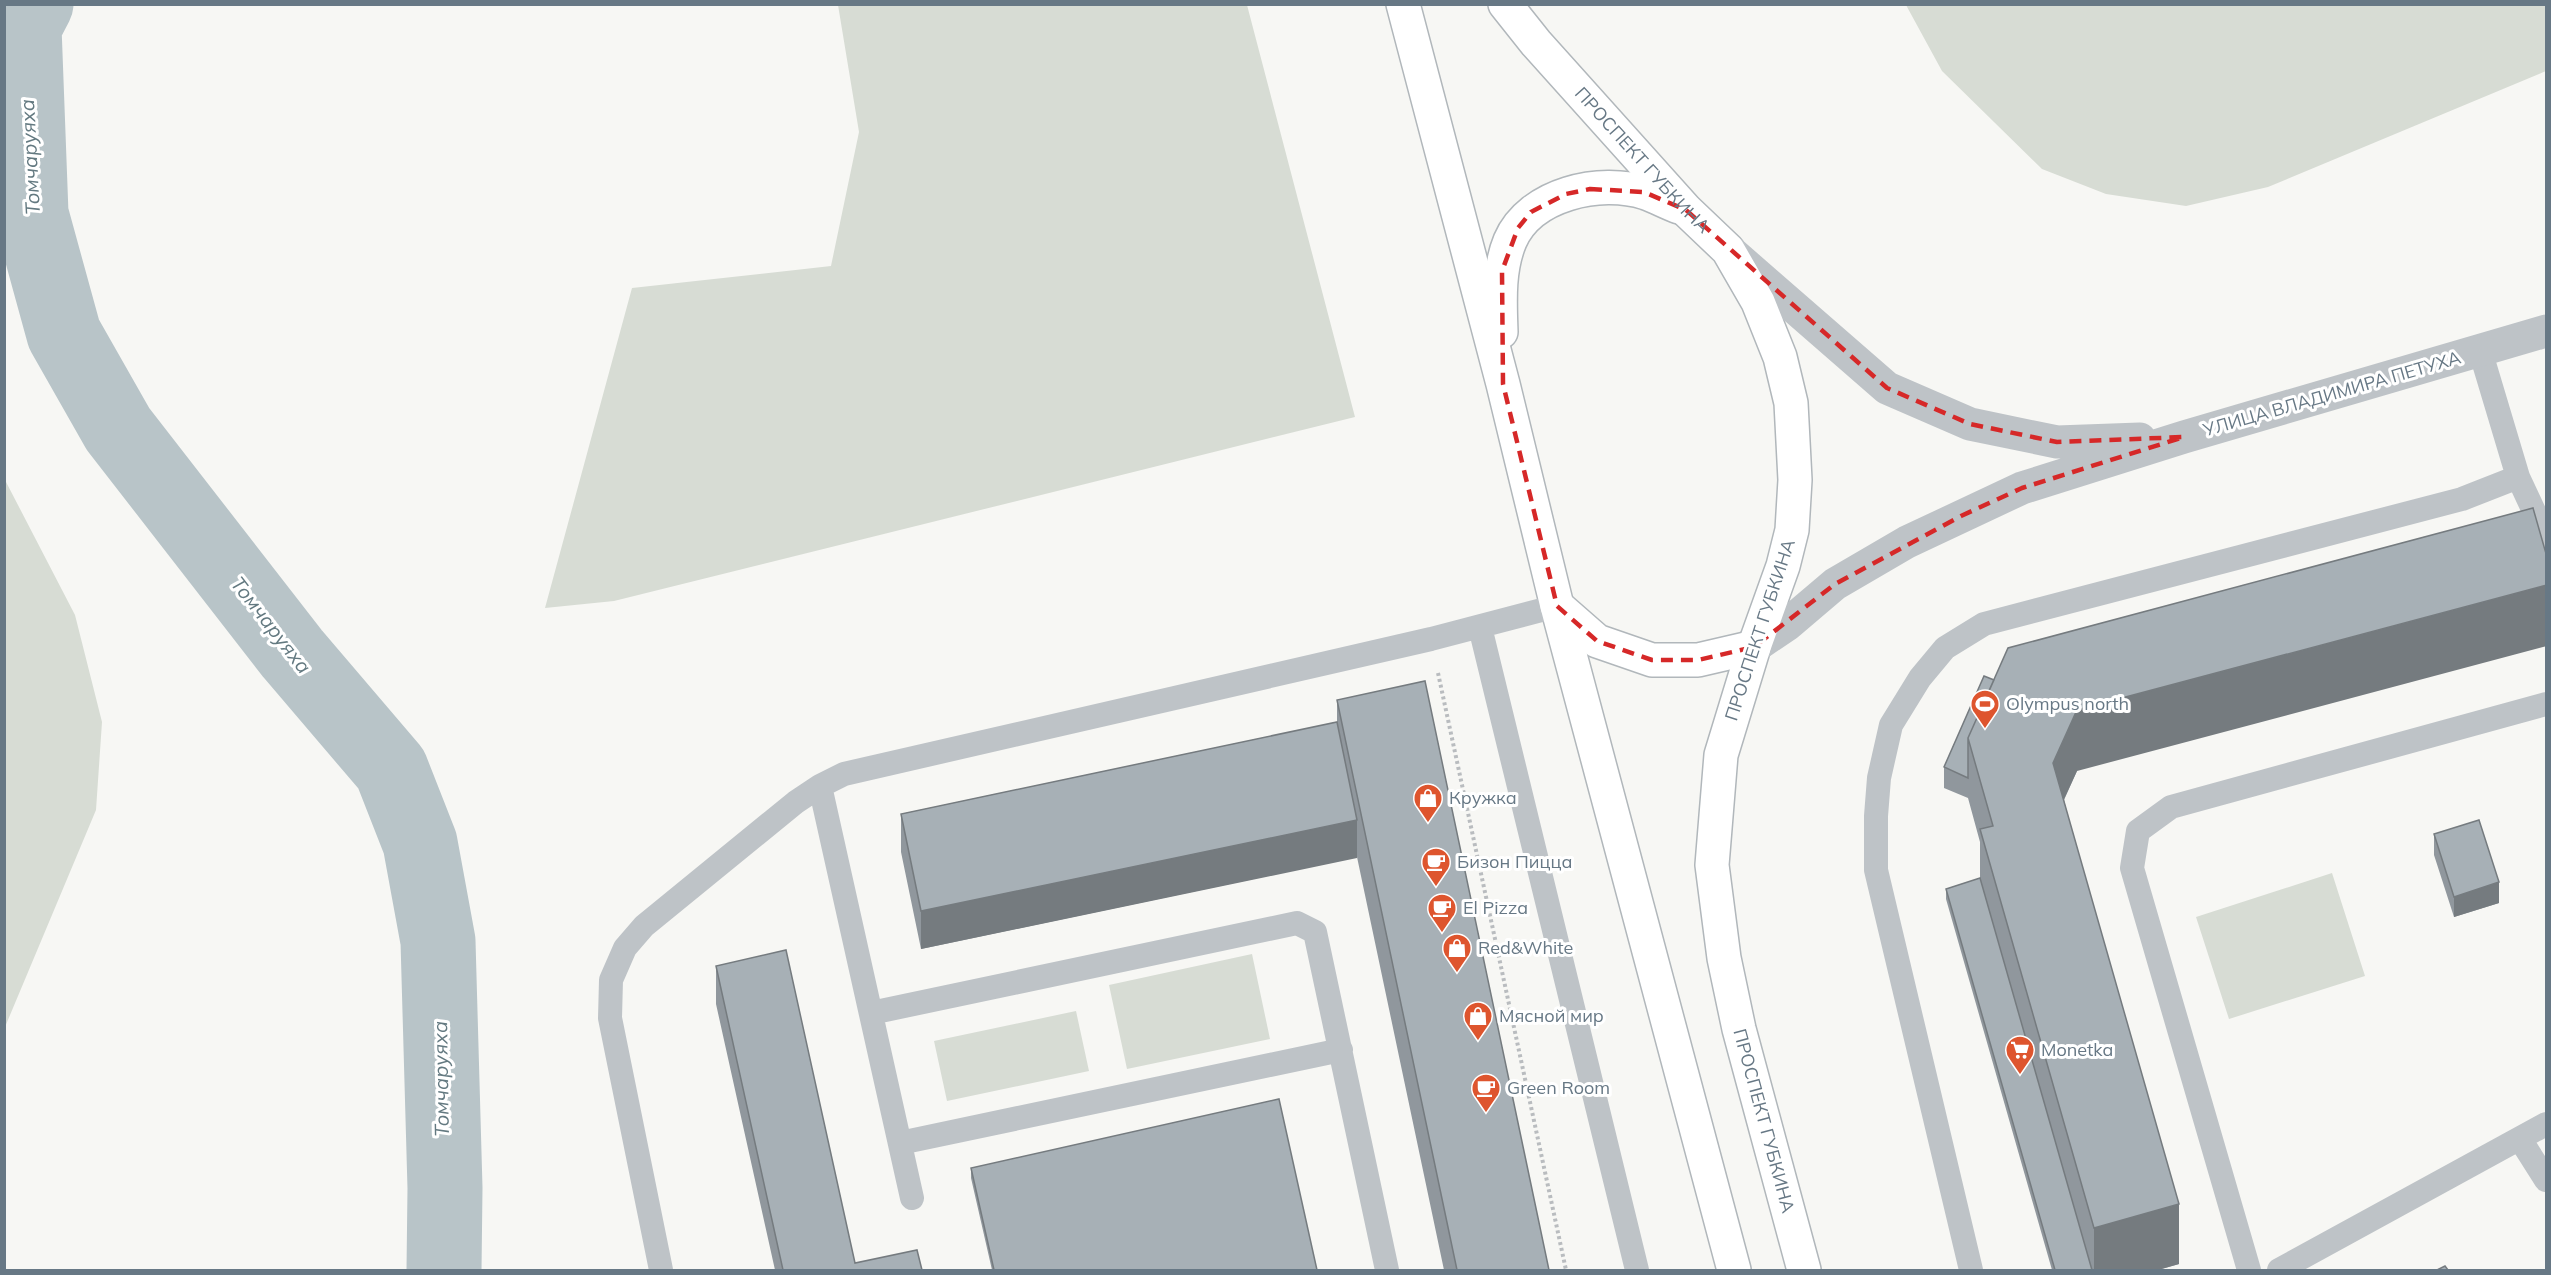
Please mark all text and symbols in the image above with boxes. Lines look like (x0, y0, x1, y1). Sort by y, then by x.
street label: ПРОСПЕКТ ГУБКИНА (1570, 82, 1715, 238)
water label: Томчаруяха (14, 98, 45, 216)
street label: УЛИЦА ВЛАДИМИРА ПЕТУХА (2199, 346, 2463, 442)
street label: ПРОСПЕКТ ГУБКИНА (1719, 536, 1800, 724)
water label: Томчаруяха (226, 571, 317, 678)
sports icon: Olympus north (1969, 688, 2001, 730)
place label: Olympus north (2006, 692, 2129, 715)
shop icon: Кружка (1412, 782, 1444, 824)
place label: Кружка (1449, 786, 1517, 809)
cafe icon: Бизон Пицца (1420, 846, 1452, 888)
place label: Бизон Пицца (1457, 850, 1572, 873)
cafe icon: El Pizza (1426, 892, 1458, 934)
place label: El Pizza (1463, 896, 1528, 919)
shop icon: Red&White (1441, 932, 1473, 974)
place label: Red&White (1478, 936, 1573, 959)
shop icon: Мясной мир (1462, 1000, 1494, 1042)
place label: Мясной мир (1499, 1004, 1604, 1027)
water label: Томчаруяха (427, 1021, 454, 1137)
street label: ПРОСПЕКТ ГУБКИНА (1728, 1026, 1800, 1215)
supermarket icon: Monetka (2004, 1034, 2036, 1076)
place label: Monetka (2041, 1038, 2113, 1061)
cafe icon: Green Room (1470, 1072, 1502, 1114)
place label: Green Room (1507, 1076, 1610, 1099)

